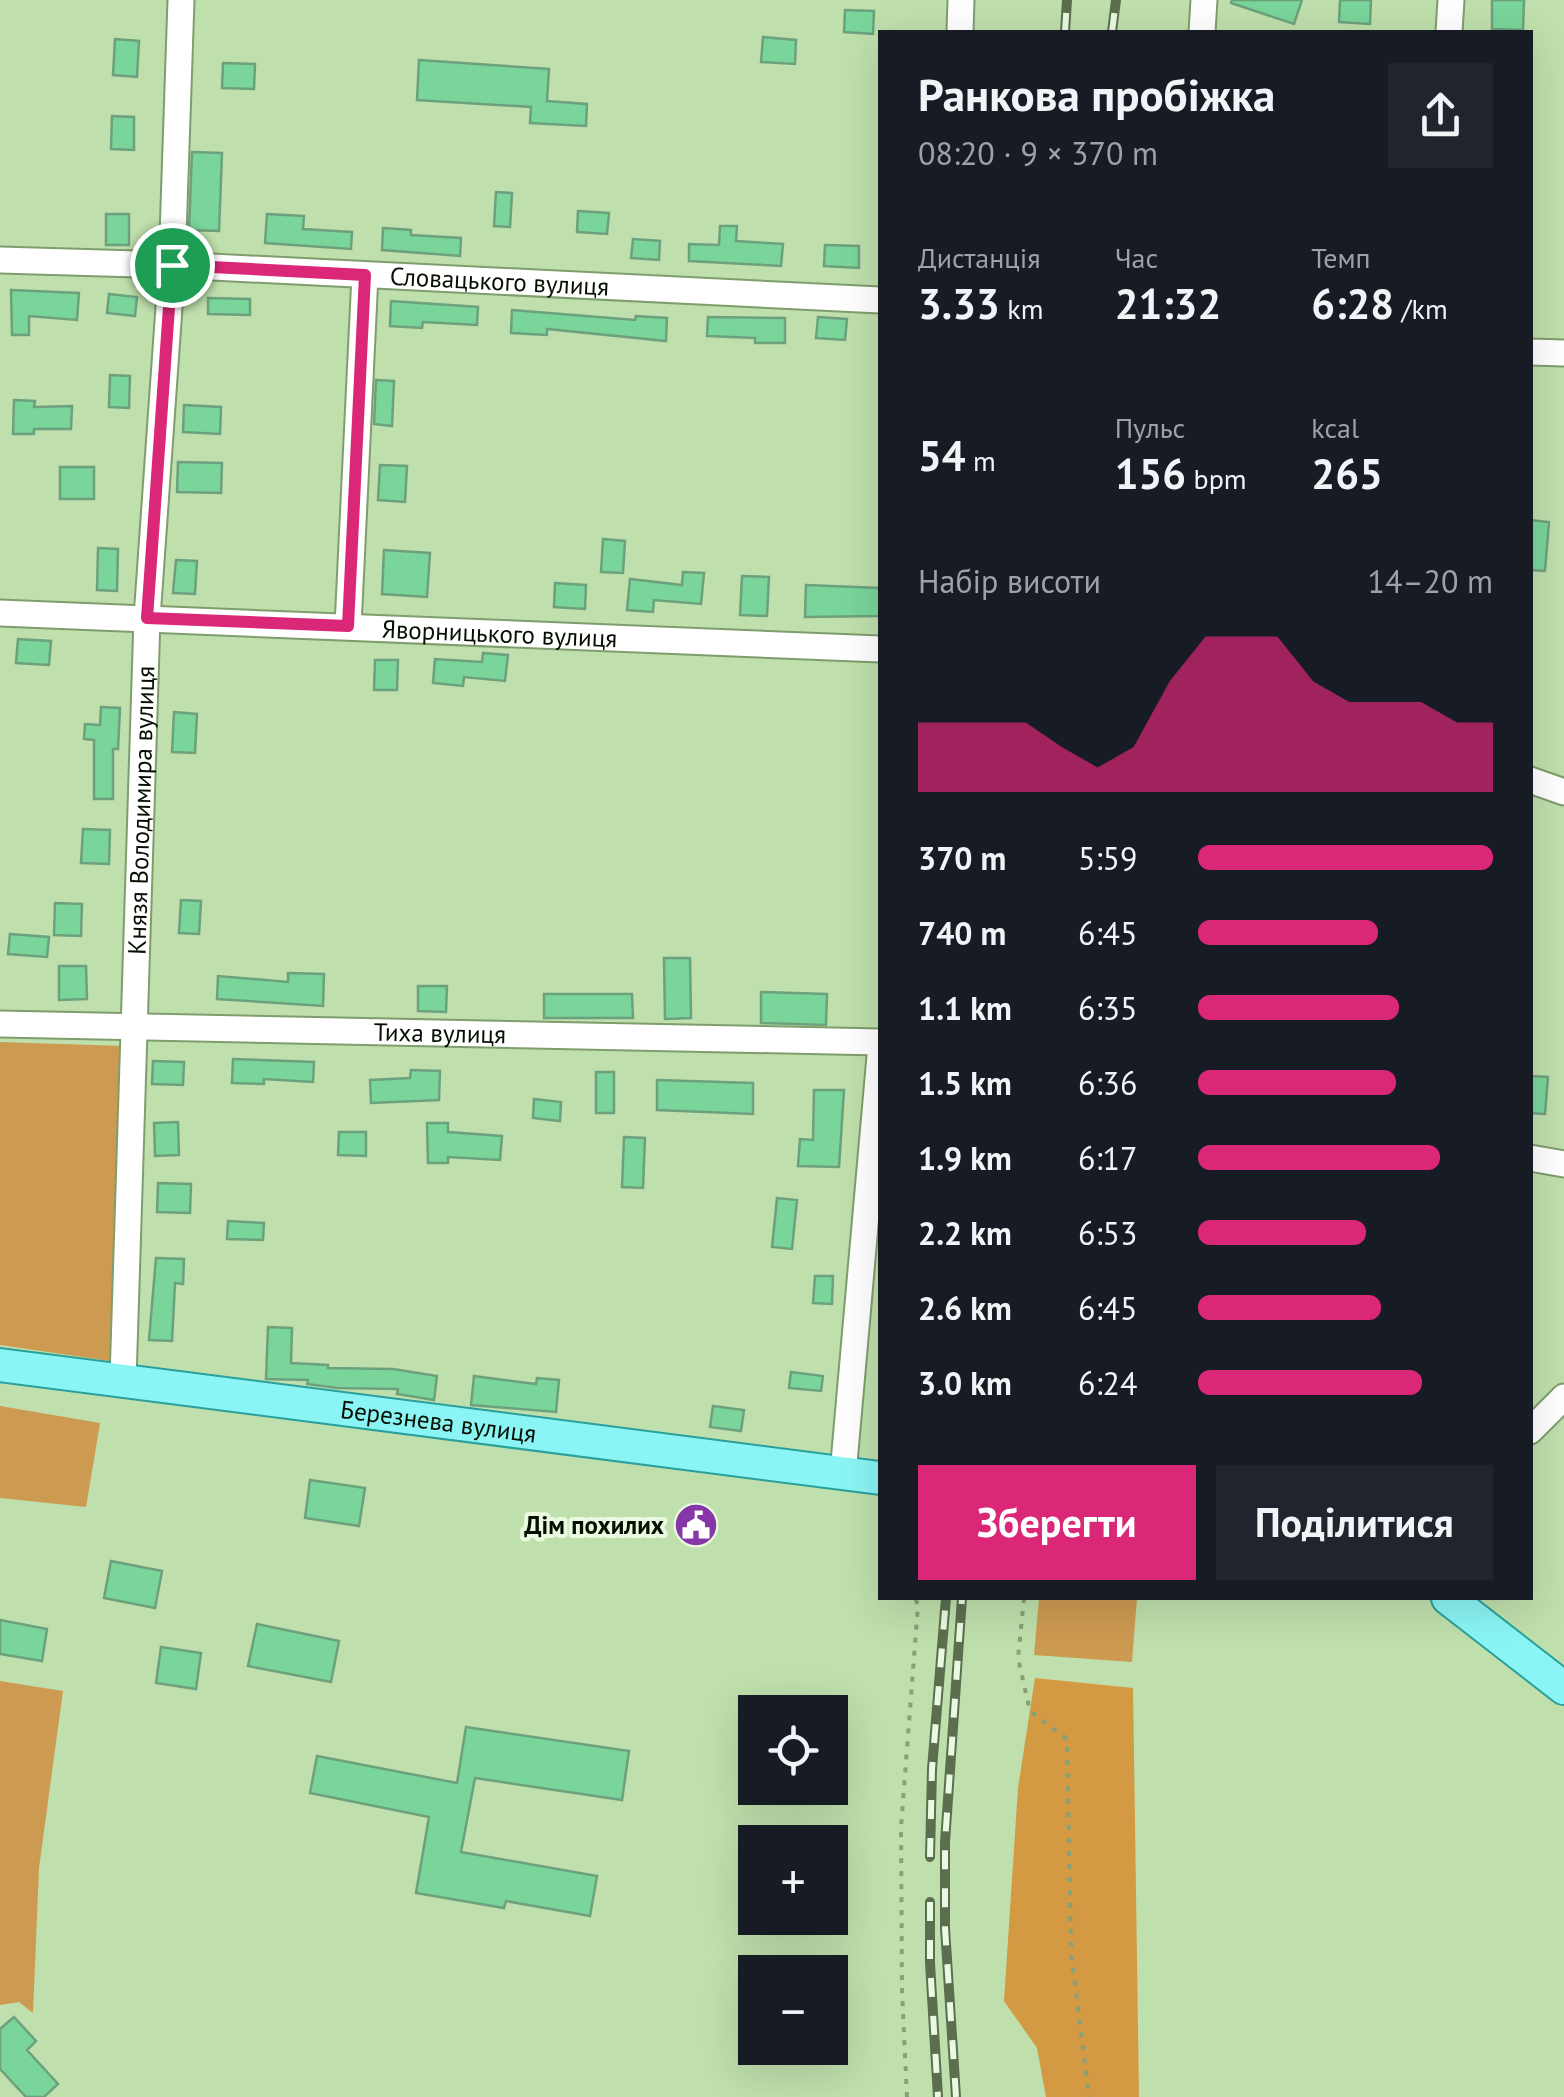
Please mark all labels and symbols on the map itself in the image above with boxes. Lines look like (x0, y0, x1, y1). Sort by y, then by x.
pin (130, 223, 215, 308)
street label: Словацького вулиця (389, 260, 610, 303)
street label: Яворницького вулиця (381, 613, 618, 654)
street label: Князя Володимира вулиця (120, 665, 161, 955)
street label: Тиха вулиця (373, 1016, 506, 1050)
street label: Березнева вулиця (339, 1393, 538, 1450)
public building icon: Дiм похилих (673, 1502, 719, 1548)
place label: Дiм похилих (524, 1509, 664, 1541)

